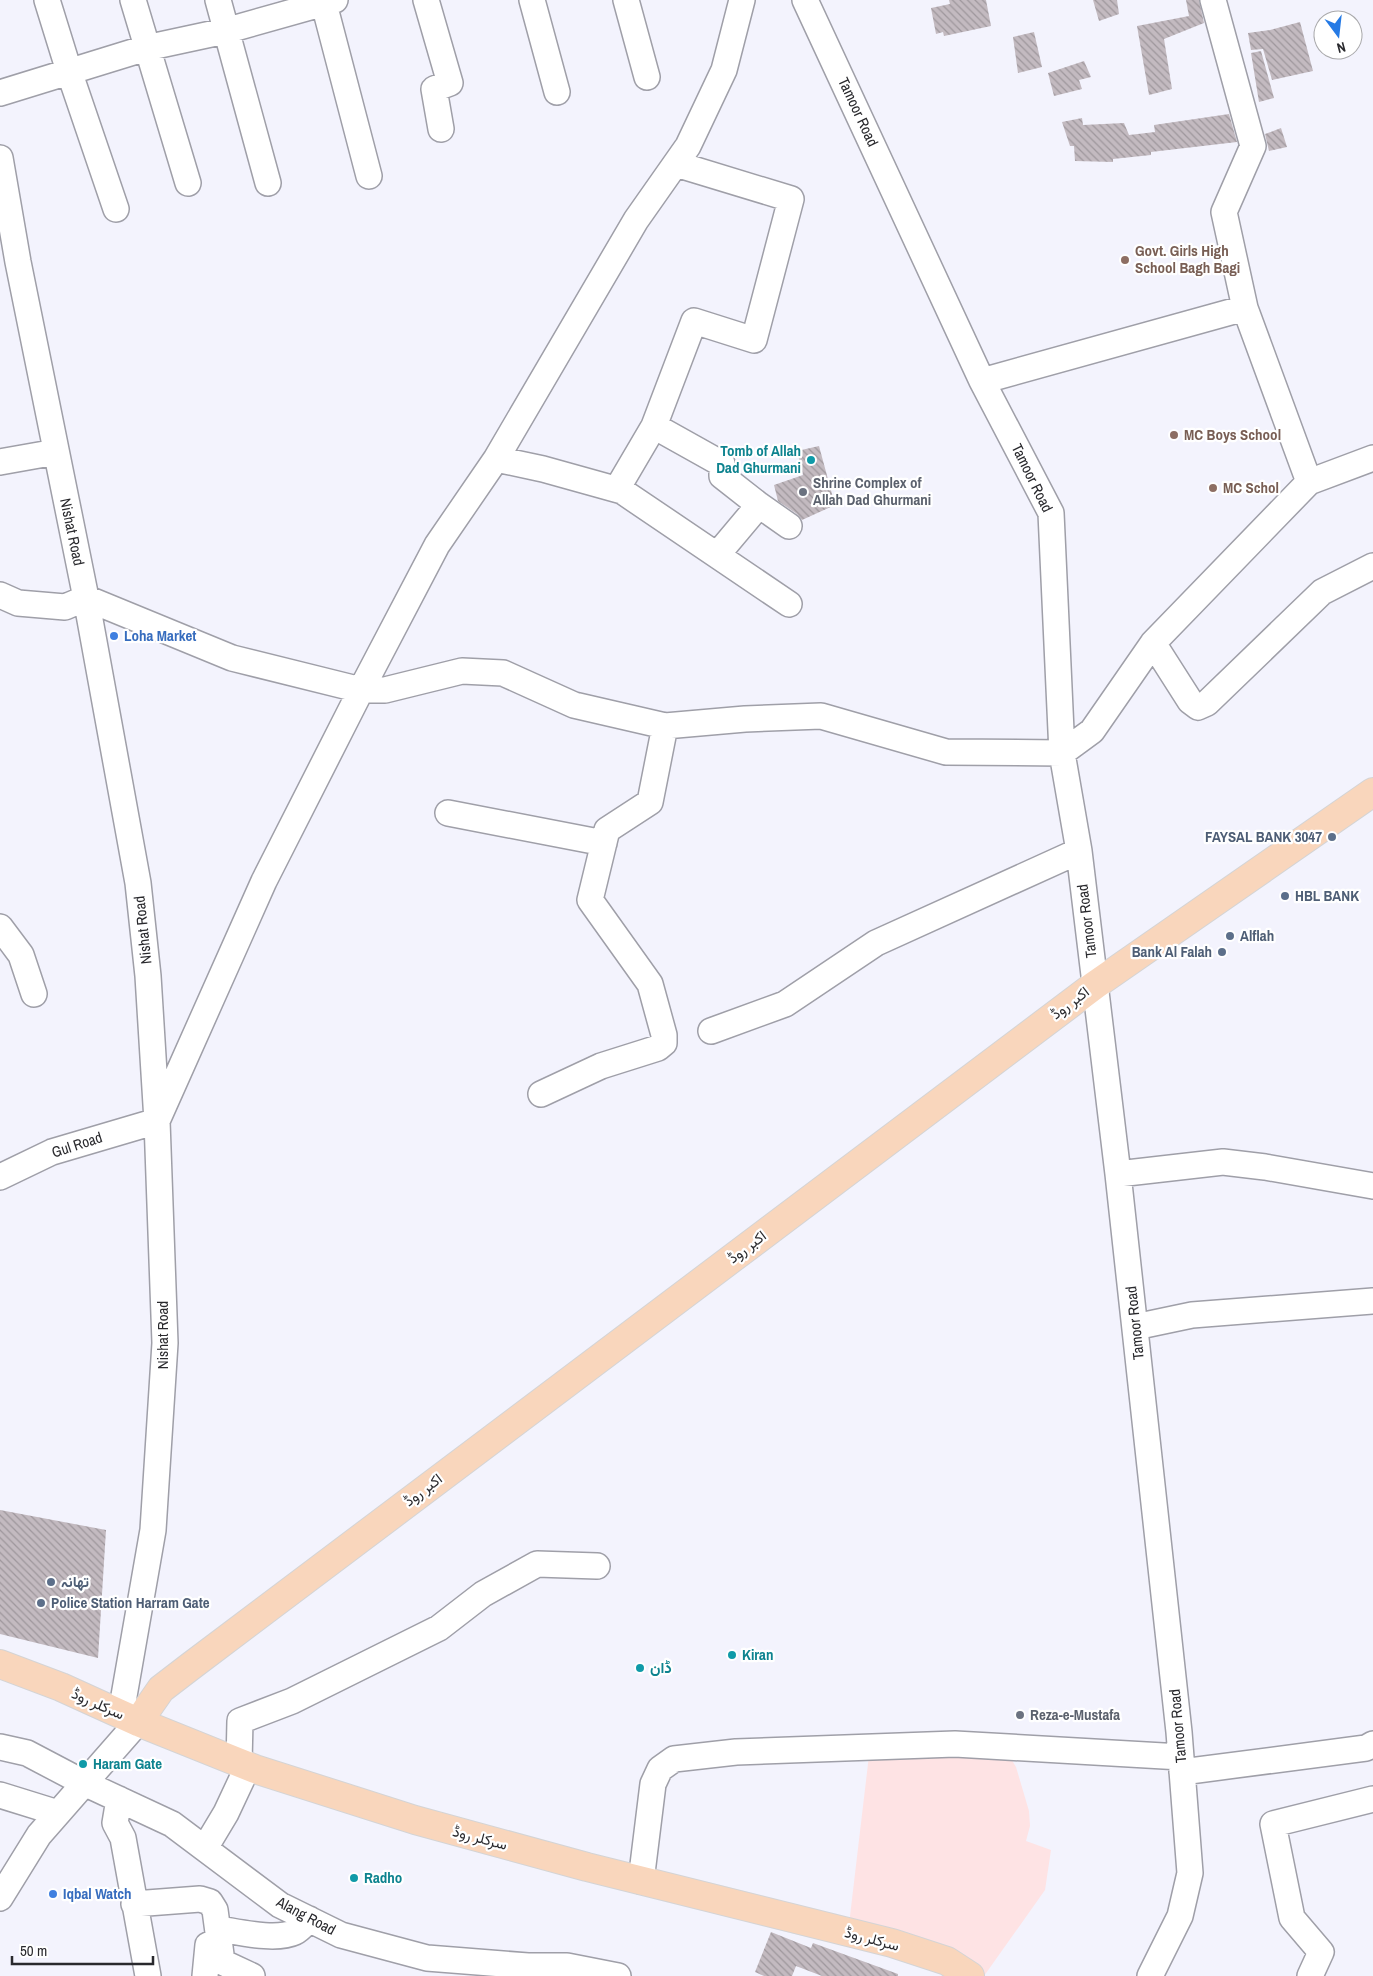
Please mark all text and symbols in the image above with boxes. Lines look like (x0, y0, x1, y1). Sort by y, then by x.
north arrow (1313, 10, 1363, 60)
text: N (1335, 38, 1348, 57)
street label: Tamoor Road (833, 74, 884, 150)
place label: Govt. Girls High School Bagh Bagi (1135, 240, 1240, 278)
marker: Govt. Girls High School Bagh Bagi (1119, 254, 1131, 266)
place label: MC Boys School (1184, 424, 1281, 445)
marker: MC Boys School (1168, 429, 1180, 441)
place label: Tomb of Allah Dad Ghurmani (716, 440, 801, 478)
street label: Tamoor Road (1007, 440, 1058, 516)
marker: Tomb of Allah Dad Ghurmani (805, 454, 817, 466)
place label: Shrine Complex of Allah Dad Ghurmani (813, 472, 931, 510)
place label: MC Schol (1223, 477, 1279, 498)
marker: MC Schol (1207, 482, 1219, 494)
marker: Shrine Complex of Allah Dad Ghurmani (797, 486, 809, 498)
street label: Nishat Road (55, 496, 90, 568)
place label: Loha Market (124, 625, 196, 646)
marker: Loha Market (108, 630, 120, 642)
place label: FAYSAL BANK 3047 (1205, 826, 1322, 847)
marker: FAYSAL BANK 3047 (1326, 831, 1338, 843)
street label: Tamoor Road (1072, 883, 1101, 959)
place label: HBL BANK (1295, 885, 1359, 906)
marker: HBL BANK (1279, 890, 1291, 902)
street label: Nishat Road (128, 895, 157, 965)
place label: Alflah (1240, 925, 1274, 946)
marker: Alflah (1224, 930, 1236, 942)
place label: Bank Al Falah (1132, 941, 1212, 962)
marker: Bank Al Falah (1216, 946, 1228, 958)
street label: اکبر روڈ (1046, 981, 1093, 1024)
street label: Gul Road (49, 1127, 105, 1163)
street label: اکبر روڈ (723, 1225, 770, 1268)
street label: Tamoor Road (1120, 1285, 1149, 1361)
street label: Nishat Road (152, 1301, 173, 1369)
street label: اکبر روڈ (399, 1468, 446, 1511)
place label: تھانہ (61, 1571, 89, 1592)
marker: تھانہ (45, 1576, 57, 1588)
place label: Police Station Harram Gate (51, 1592, 210, 1613)
marker: Police Station Harram Gate (35, 1597, 47, 1609)
place label: Kiran (742, 1644, 773, 1665)
marker: Kiran (726, 1649, 738, 1661)
place label: ڈان (650, 1657, 672, 1678)
marker: ڈان (634, 1662, 646, 1674)
street label: سرکلر روڈ (69, 1683, 128, 1725)
street label: Tamoor Road (1164, 1688, 1191, 1764)
place label: Reza-e-Mustafa (1030, 1704, 1120, 1725)
marker: Reza-e-Mustafa (1014, 1709, 1026, 1721)
place label: Haram Gate (93, 1753, 162, 1774)
marker: Haram Gate (77, 1758, 89, 1770)
street label: سرکلر روڈ (451, 1820, 510, 1855)
place label: Radho (364, 1867, 402, 1888)
marker: Radho (348, 1872, 360, 1884)
place label: Iqbal Watch (63, 1883, 132, 1904)
marker: Iqbal Watch (47, 1888, 59, 1900)
street label: Alang Road (272, 1891, 340, 1940)
street label: سرکلر روڈ (843, 1921, 902, 1956)
scale bar (12, 1934, 154, 1966)
text: 50 m (20, 1940, 47, 1961)

